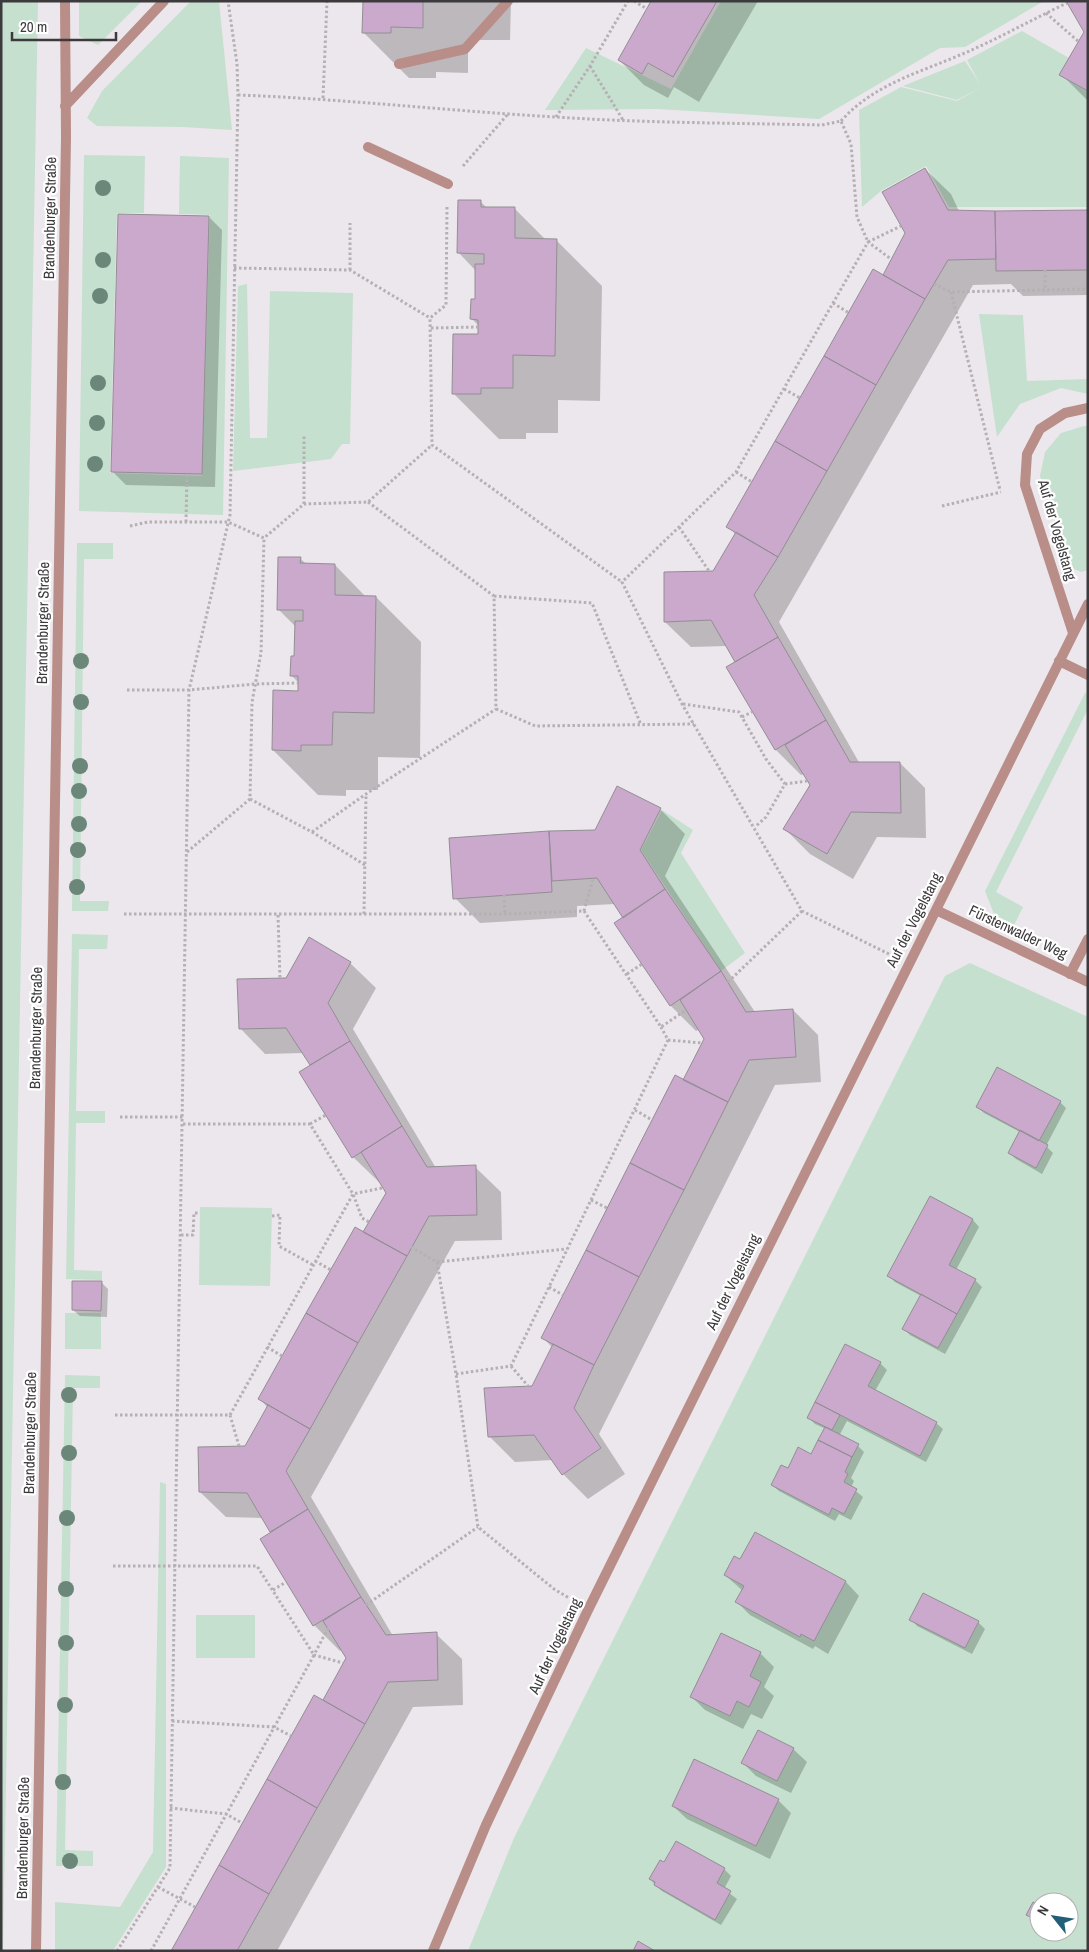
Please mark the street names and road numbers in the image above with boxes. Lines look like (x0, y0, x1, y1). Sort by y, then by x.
street label: Brandenburger Straße (38, 156, 61, 279)
street label: Auf der Vogelstang (1033, 476, 1082, 583)
street label: Brandenburger Straße (31, 561, 54, 684)
street label: Auf der Vogelstang (880, 869, 947, 972)
street label: Fürstenwalder Weg (966, 900, 1071, 964)
street label: Brandenburger Straße (24, 966, 47, 1089)
street label: Auf der Vogelstang (700, 1230, 765, 1334)
street label: Brandenburger Straße (18, 1371, 41, 1494)
street label: Auf der Vogelstang (523, 1594, 586, 1698)
street label: Brandenburger Straße (11, 1776, 34, 1899)

